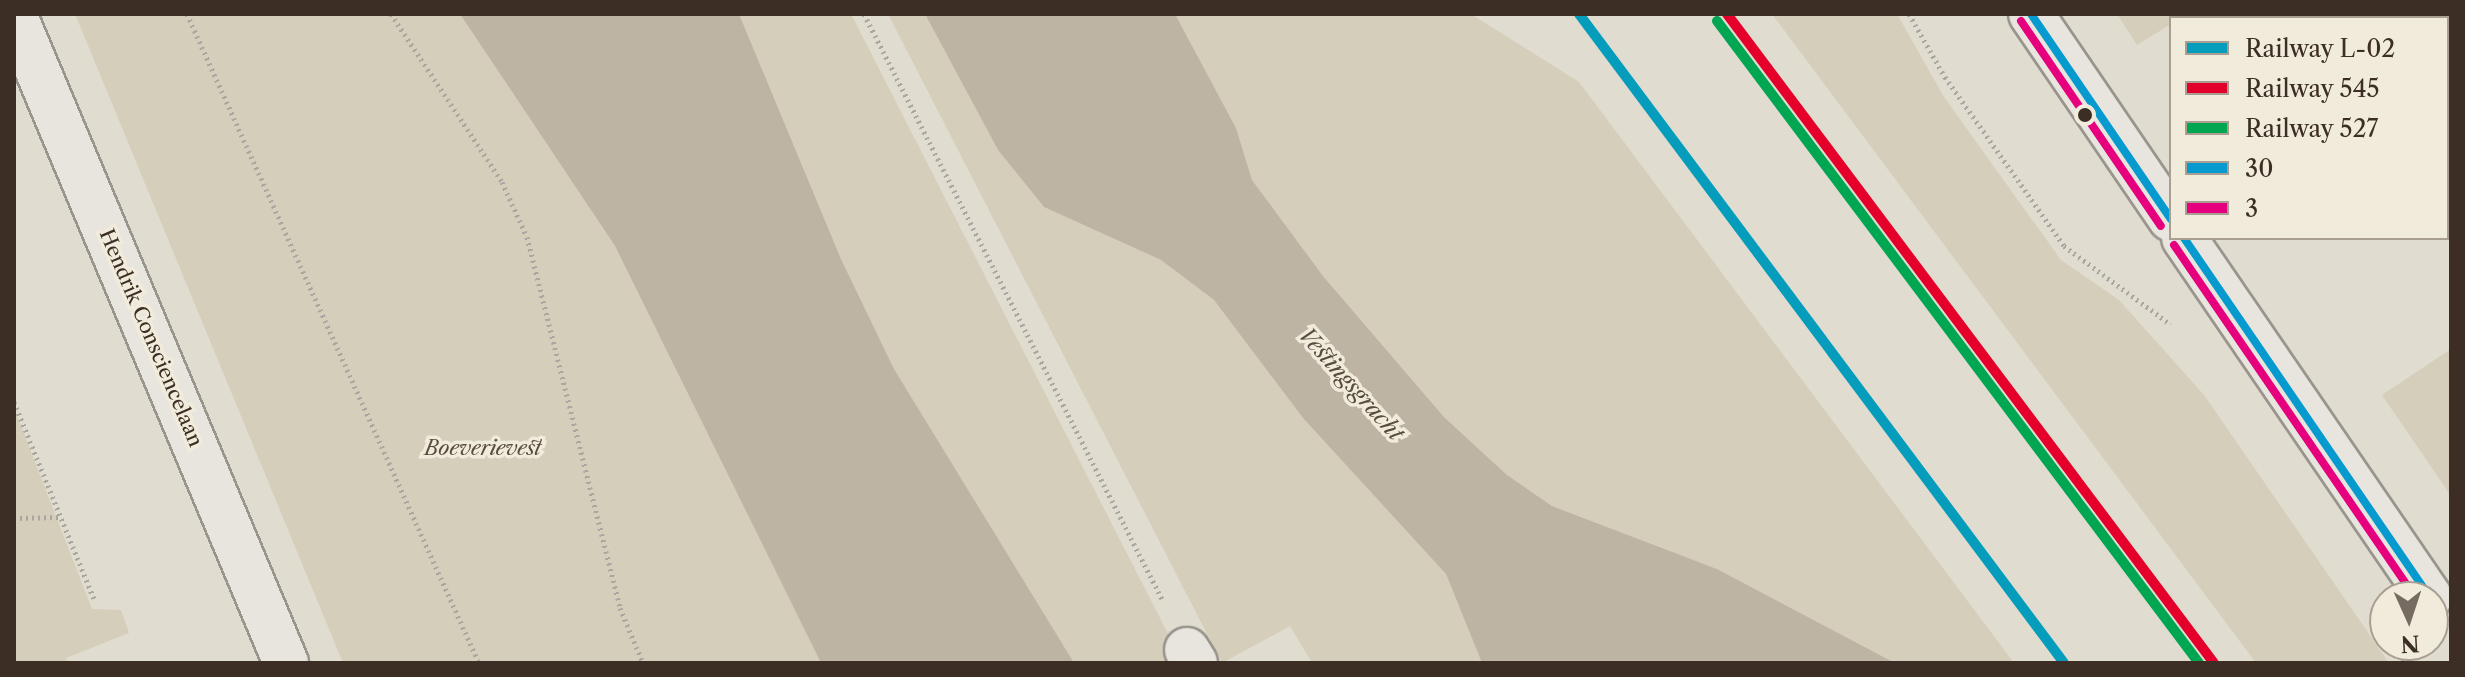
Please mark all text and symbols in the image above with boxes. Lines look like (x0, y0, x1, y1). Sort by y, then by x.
legend (2169, 16, 2449, 240)
text: Railway L-02 (2245, 34, 2395, 63)
text: Railway 545 (2245, 74, 2380, 103)
unlabelled marker (2077, 107, 2093, 123)
text: Railway 527 (2245, 114, 2378, 143)
text: 30 (2245, 154, 2273, 183)
text: 3 (2245, 194, 2258, 223)
street label: Hendrik Consciencelaan (94, 225, 208, 451)
water label: Vestingsgracht (1293, 322, 1409, 446)
park label: Boeverievest (425, 436, 541, 460)
north arrow (2369, 581, 2449, 661)
text: N (2400, 629, 2420, 657)

